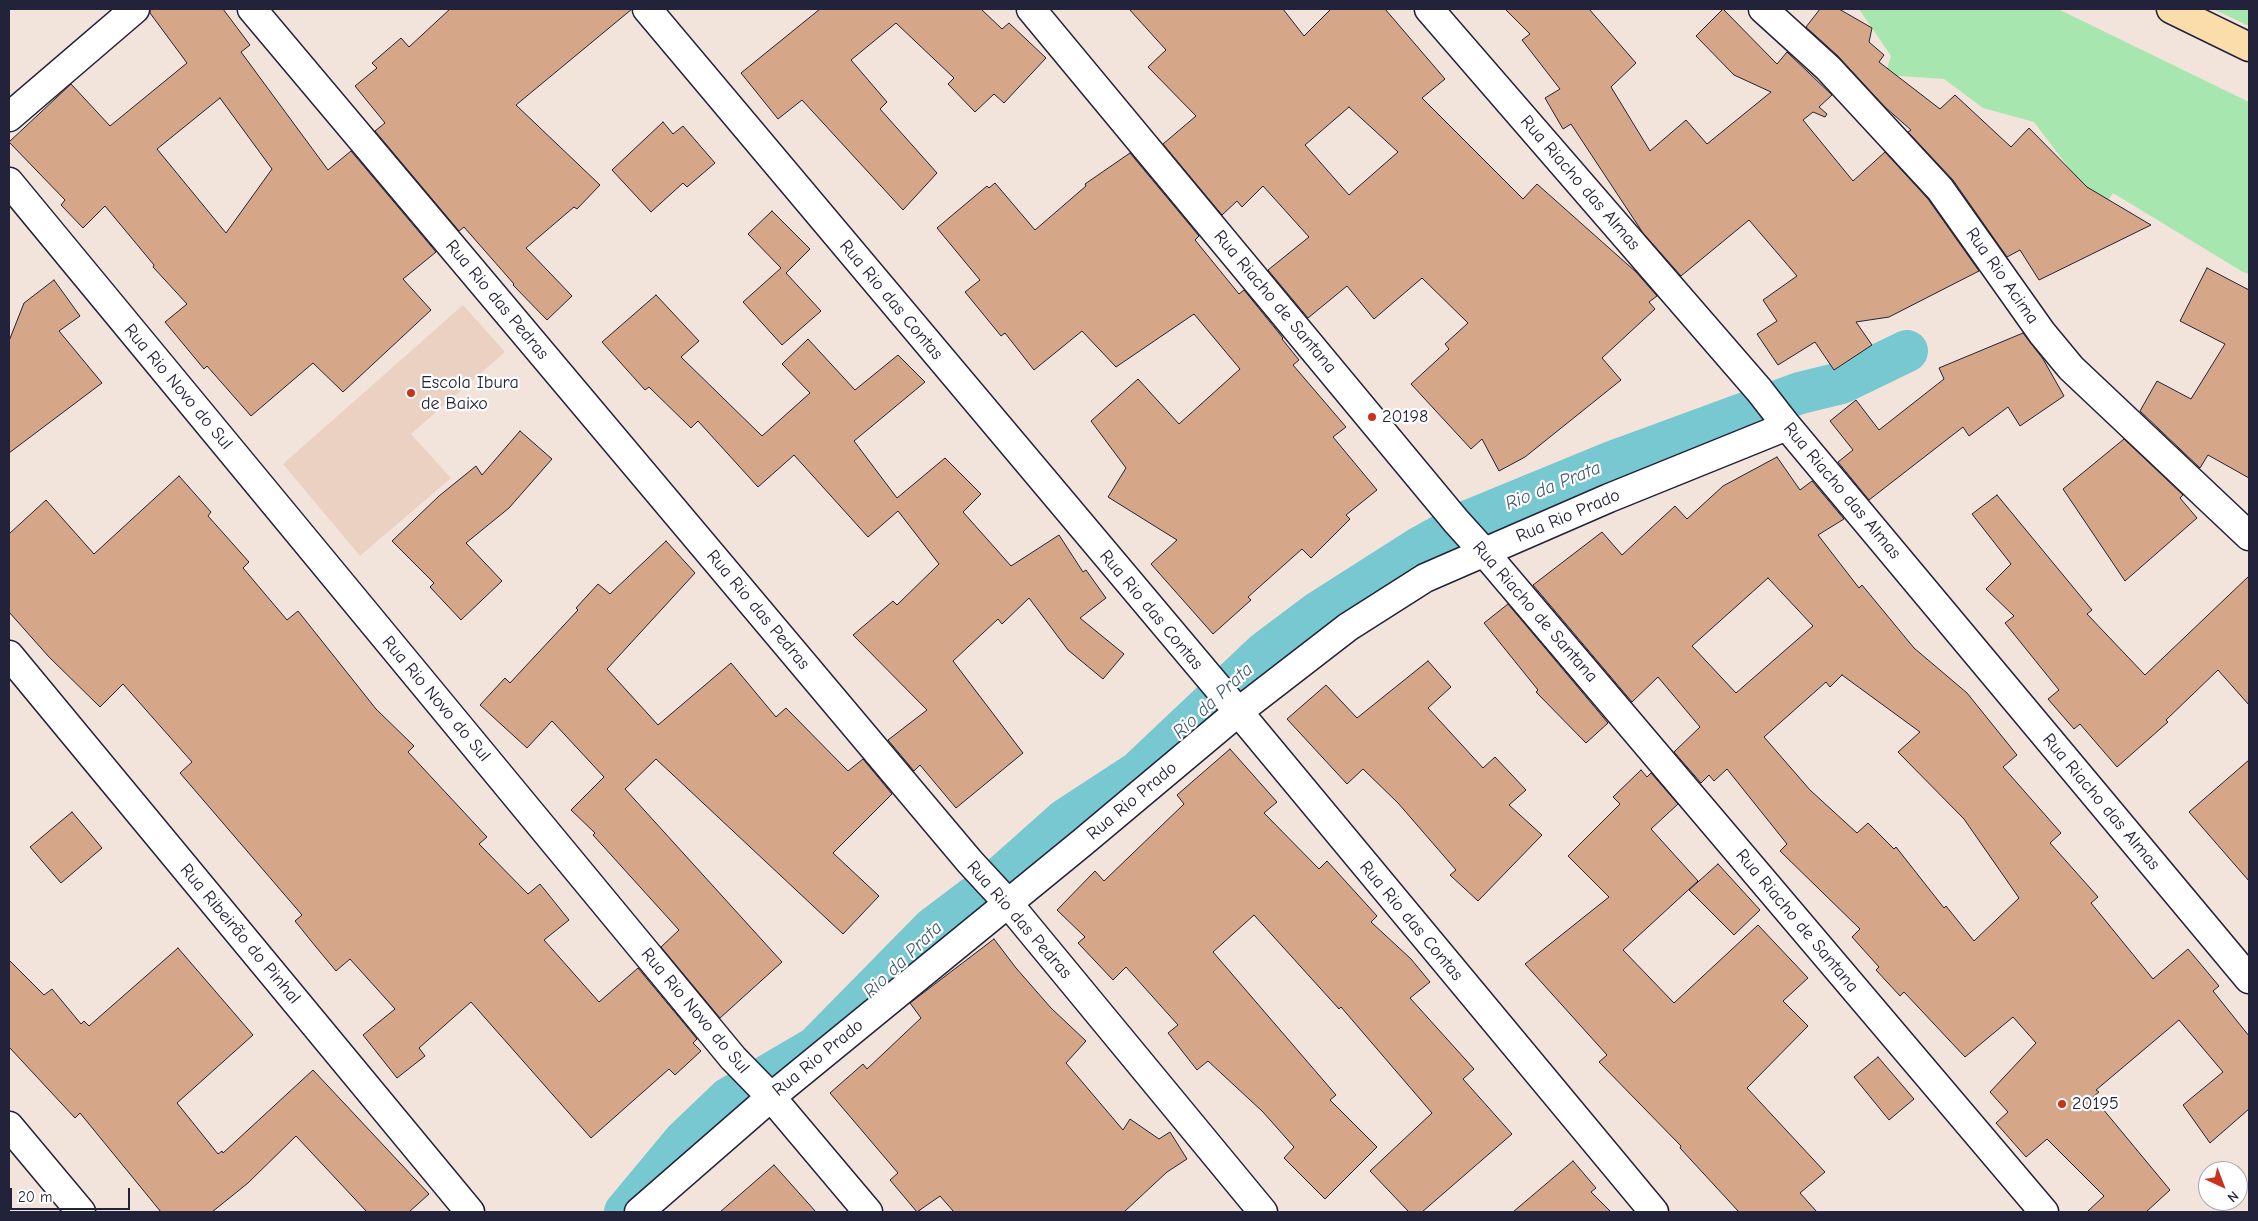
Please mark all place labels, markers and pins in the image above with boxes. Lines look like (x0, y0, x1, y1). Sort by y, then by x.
place label: Escola Ibura de Baixo (421, 372, 519, 414)
marker: Escola Ibura de Baixo (405, 387, 417, 399)
place label: 20198 (1382, 406, 1428, 428)
marker: 20198 (1366, 411, 1378, 423)
place label: 20195 (2072, 1093, 2119, 1115)
marker: 20195 (2056, 1098, 2068, 1110)

